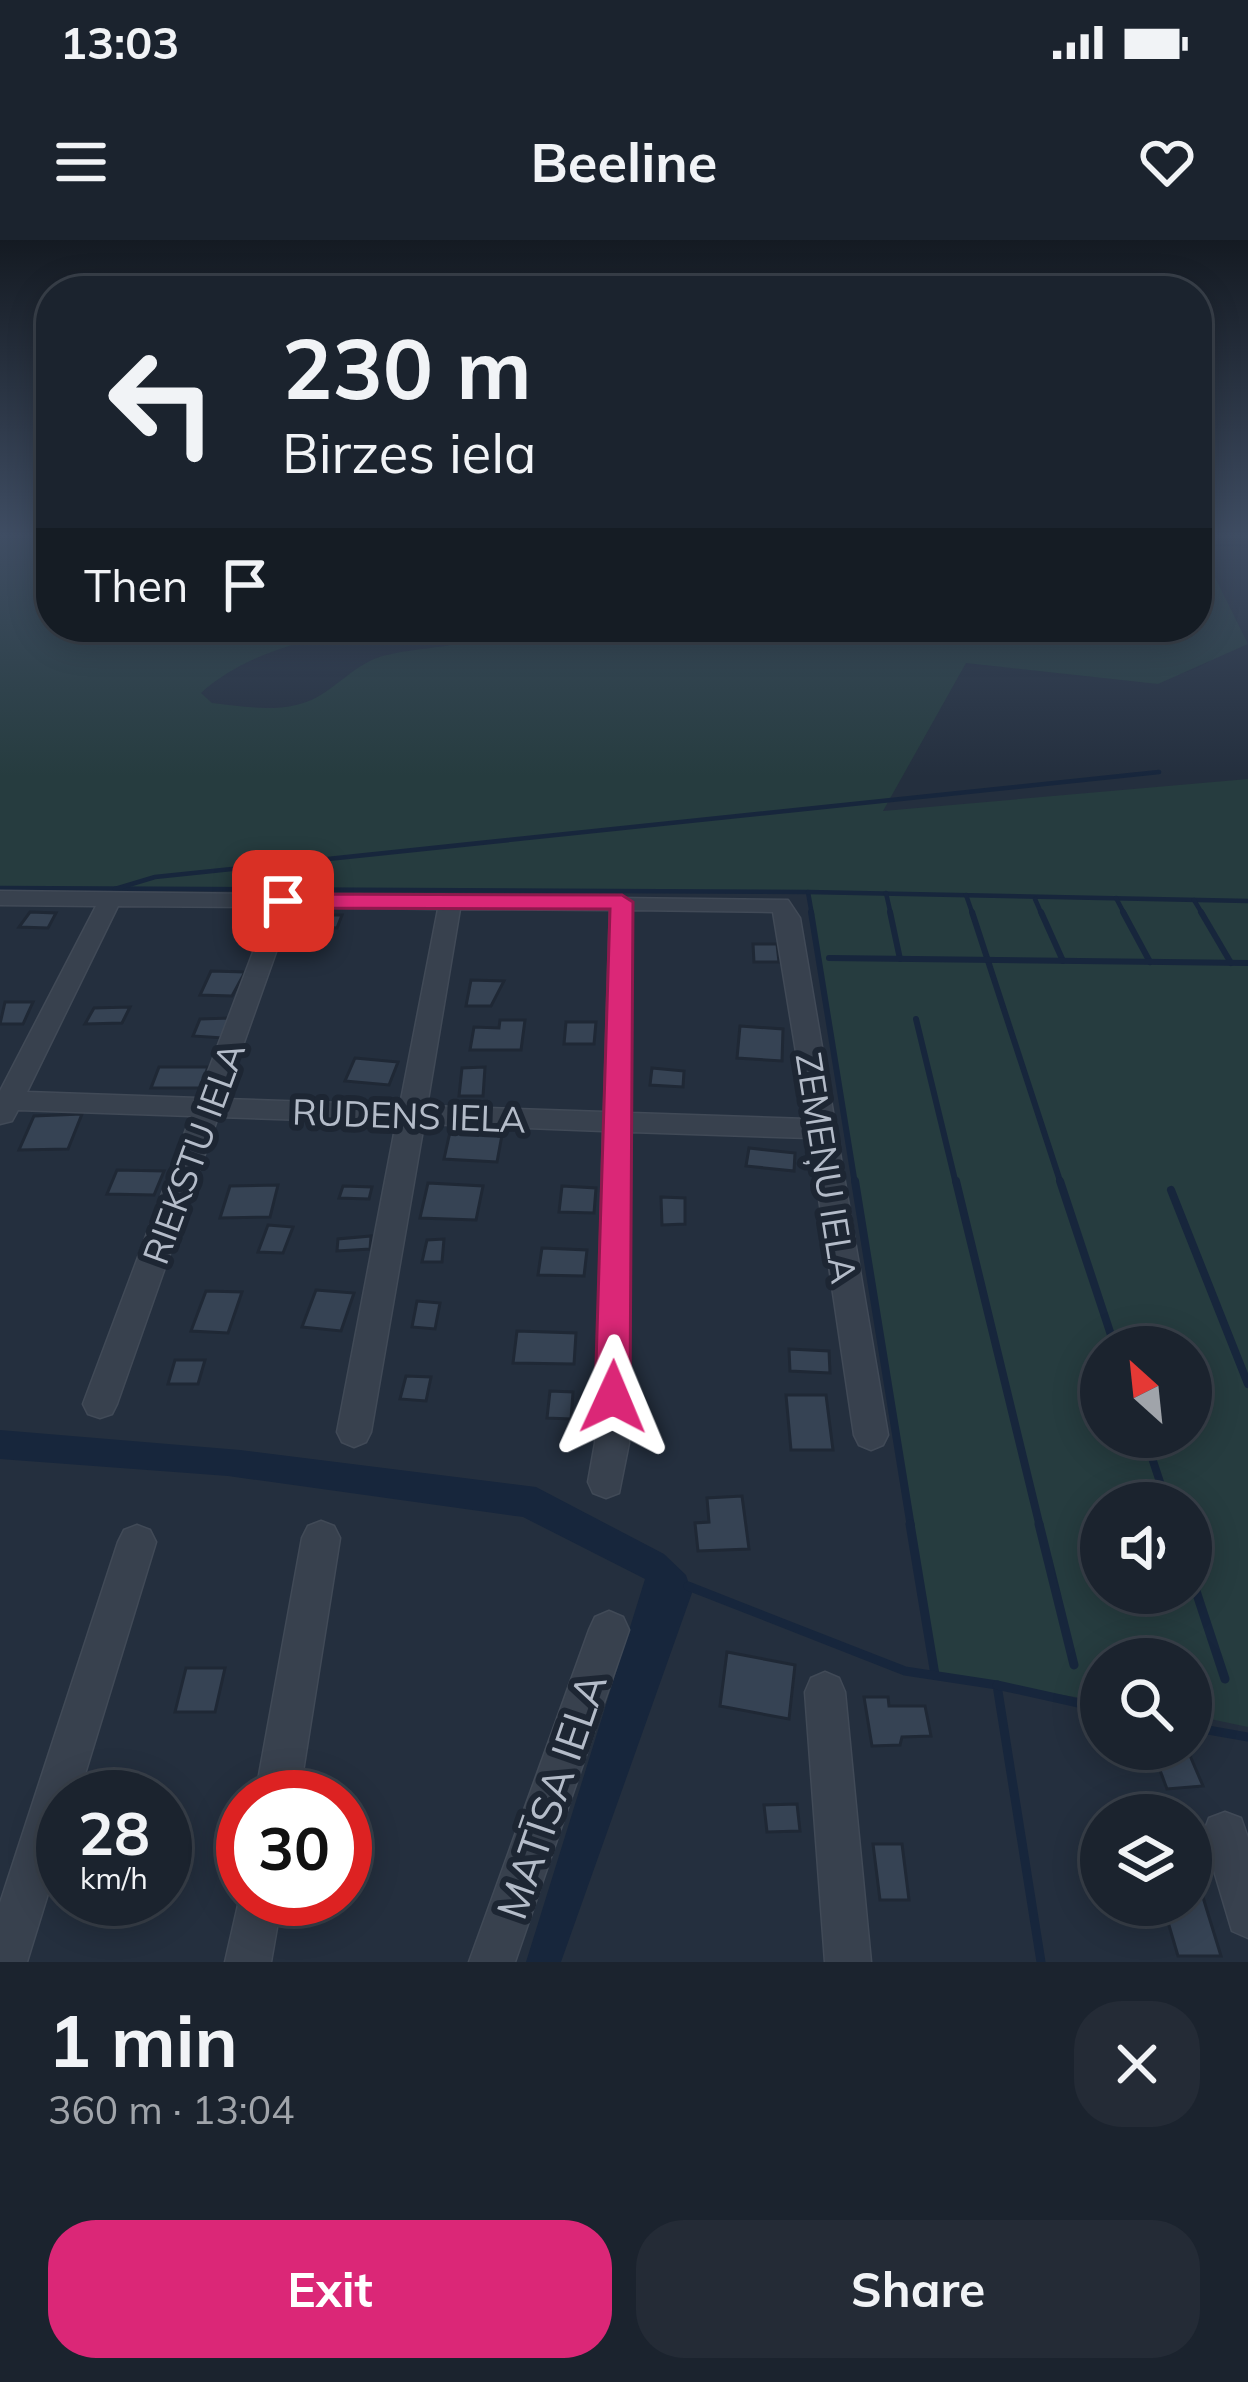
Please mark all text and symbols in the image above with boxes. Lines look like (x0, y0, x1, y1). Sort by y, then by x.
text: 13:03 (60, 14, 179, 70)
text: Beeline (531, 128, 717, 196)
icon: menu (48, 129, 114, 195)
icon: heart (1134, 129, 1200, 195)
text: 230 m (282, 315, 532, 420)
icon: left (84, 324, 240, 480)
text: Birzes iela (282, 419, 537, 487)
icon: arrive (212, 552, 278, 618)
text: Then (84, 557, 188, 613)
pin (232, 850, 334, 952)
icon: arrive (250, 868, 316, 934)
street label: RIEKSTU IELA (132, 1036, 254, 1270)
street label: ZEMEŅU IELA (786, 1049, 867, 1287)
street label: RUDENS IELA (291, 1088, 527, 1142)
north arrow (1080, 1326, 1212, 1458)
map controls (1080, 1326, 1212, 1926)
position arrow (550, 1334, 676, 1460)
button: sound (1080, 1482, 1212, 1614)
button: search (1080, 1638, 1212, 1770)
street label: MATĪSA IELA (484, 1666, 618, 1926)
speed limit sign: 30 (216, 1770, 372, 1926)
button: layers (1080, 1794, 1212, 1926)
text: 28 (78, 1795, 150, 1870)
text: km/h (80, 1859, 148, 1897)
text: 1 min (48, 1995, 238, 2085)
button: close (1074, 2001, 1200, 2127)
text: 360 m · 13:04 (48, 2085, 294, 2134)
button: Exit (48, 2220, 612, 2358)
button: Share (636, 2220, 1200, 2358)

